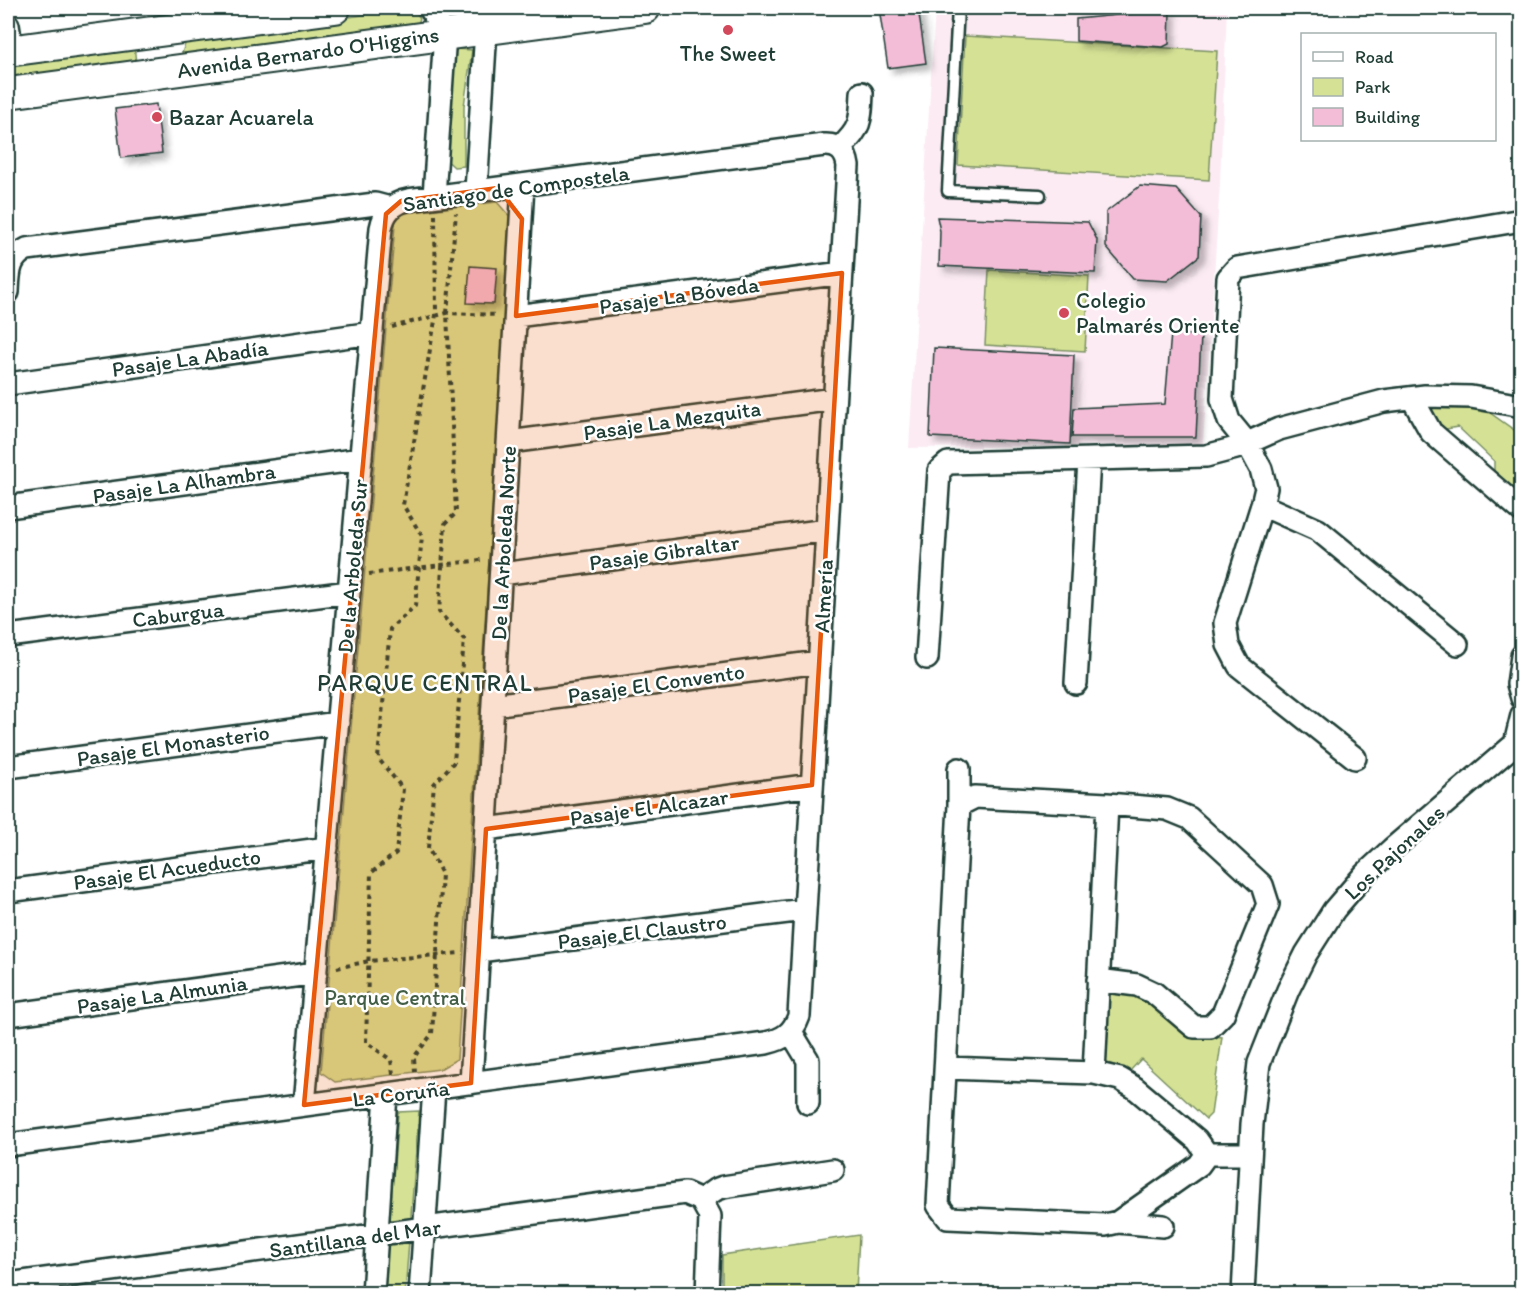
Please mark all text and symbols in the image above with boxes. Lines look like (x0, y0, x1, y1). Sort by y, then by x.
street label: Avenida Bernardo O'Higgins (175, 21, 441, 84)
marker: The Sweet (721, 23, 735, 37)
legend (1301, 33, 1496, 141)
place label: The Sweet (680, 40, 776, 67)
text: Road (1355, 46, 1394, 68)
text: Park (1355, 76, 1390, 98)
place label: Bazar Acuarela (169, 104, 314, 131)
text: Building (1355, 106, 1421, 128)
marker: Bazar Acuarela (150, 110, 164, 124)
street label: Santiago de Compostela (401, 159, 632, 218)
street label: Pasaje La Bóveda (597, 271, 761, 320)
place label: Colegio Palmarés Oriente (1076, 287, 1240, 339)
marker: Colegio Palmarés Oriente (1057, 306, 1071, 320)
street label: Pasaje La Abadía (110, 334, 271, 383)
street label: Pasaje La Mezquita (582, 395, 763, 446)
street label: De la Arboleda Norte (485, 445, 522, 641)
street label: Pasaje La Alhambra (91, 457, 278, 510)
street label: De la Arboleda Sur (331, 478, 374, 654)
street label: Pasaje Gibraltar (587, 529, 741, 576)
street label: Almería (808, 558, 839, 634)
street label: Caburgua (131, 595, 226, 634)
street label: Pasaje El Convento (566, 658, 746, 709)
district label: PARQUE CENTRAL (317, 668, 533, 697)
street label: Pasaje El Monasterio (75, 719, 271, 772)
street label: Pasaje El Alcazar (568, 783, 730, 832)
street label: Los Pajonales (1339, 799, 1450, 906)
street label: Pasaje El Acueducto (72, 843, 263, 896)
street label: Pasaje El Claustro (556, 908, 728, 955)
street label: Pasaje La Almunia (75, 969, 250, 1020)
park label: Parque Central (324, 984, 466, 1011)
street label: La Coruña (351, 1074, 452, 1113)
street label: Santillana del Mar (268, 1213, 443, 1264)

